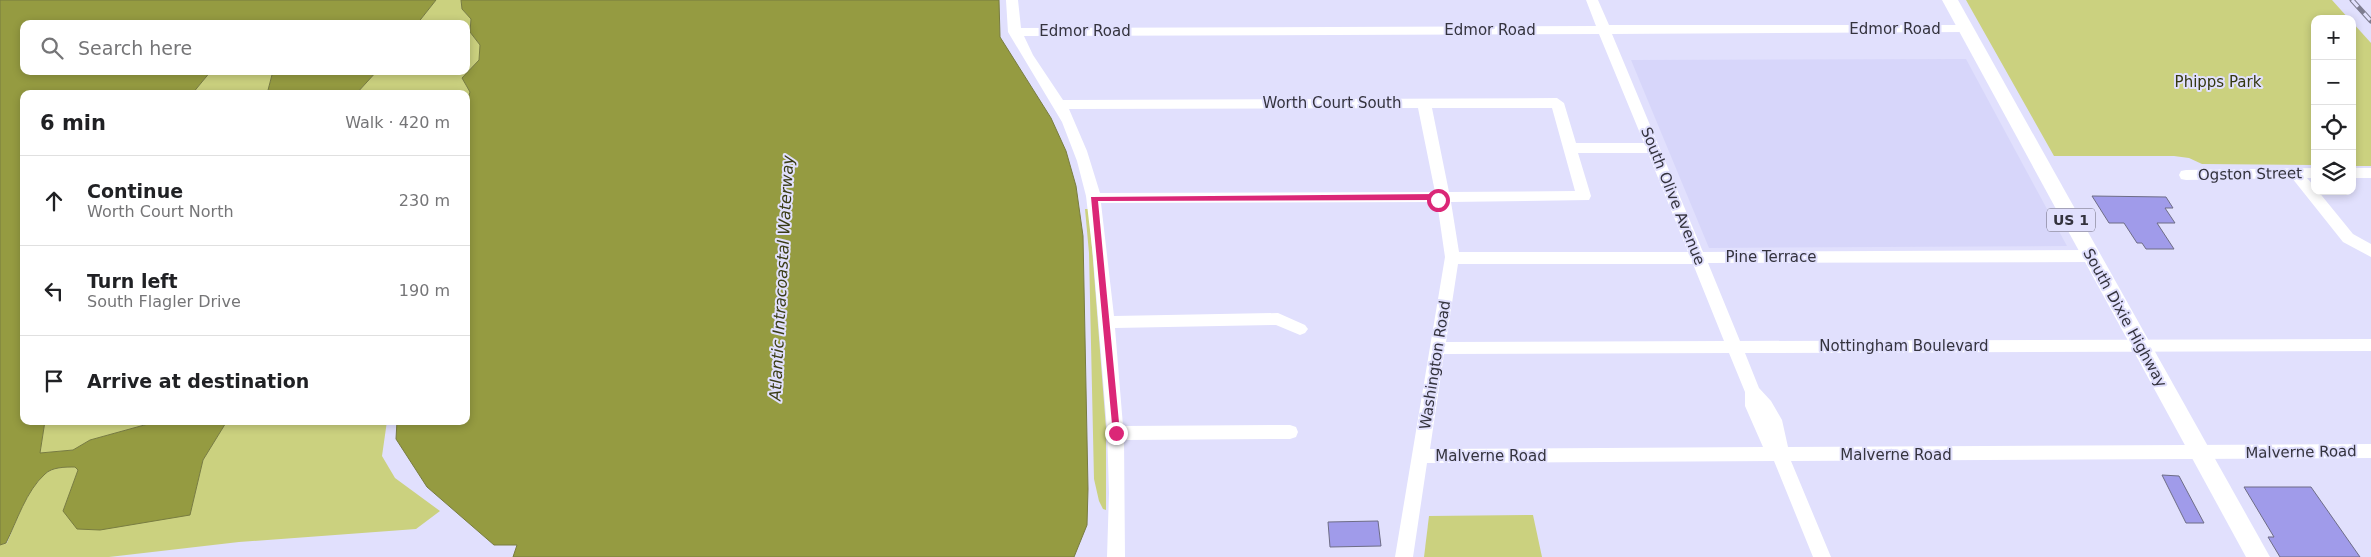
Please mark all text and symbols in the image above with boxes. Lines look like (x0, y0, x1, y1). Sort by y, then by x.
map controls (2311, 15, 2356, 195)
button: + (2311, 15, 2356, 60)
search box (20, 20, 470, 75)
street label: Edmor Road (1849, 20, 1941, 38)
street label: Edmor Road (1444, 21, 1536, 39)
street label: Edmor Road (1039, 22, 1131, 40)
icon: search (38, 34, 66, 62)
text: Search here (78, 37, 192, 59)
button: − (2311, 60, 2356, 105)
park label: Phipps Park (2175, 73, 2262, 91)
street label: Worth Court South (1262, 94, 1402, 112)
button: locate (2311, 105, 2356, 150)
text: 6 min (40, 111, 106, 135)
text: Walk · 420 m (345, 113, 450, 132)
street label: South Olive Avenue (1637, 124, 1709, 268)
button: layers (2311, 150, 2356, 195)
water label: Atlantic Intracoastal Waterway (766, 154, 797, 402)
street label: Ogston Street (2198, 164, 2302, 184)
text: Continue (87, 180, 183, 202)
icon: ahead (40, 187, 68, 215)
route start (1427, 189, 1450, 212)
text: 230 m (399, 191, 450, 210)
text: Worth Court North (87, 202, 234, 221)
road number: US 1 (2047, 208, 2095, 232)
street label: South Dixie Highway (2079, 245, 2171, 391)
street label: Pine Terrace (1726, 248, 1816, 266)
text: Turn left (87, 270, 178, 292)
icon: left (40, 277, 68, 305)
text: 190 m (399, 281, 450, 300)
text: South Flagler Drive (87, 292, 241, 311)
street label: Washington Road (1416, 299, 1454, 431)
street label: Nottingham Boulevard (1819, 337, 1989, 355)
icon: arrive (40, 367, 68, 395)
text: Arrive at destination (87, 370, 309, 392)
route end (1105, 422, 1128, 445)
street label: Malverne Road (2245, 442, 2357, 462)
street label: Malverne Road (1840, 446, 1952, 464)
street label: Malverne Road (1435, 447, 1547, 465)

